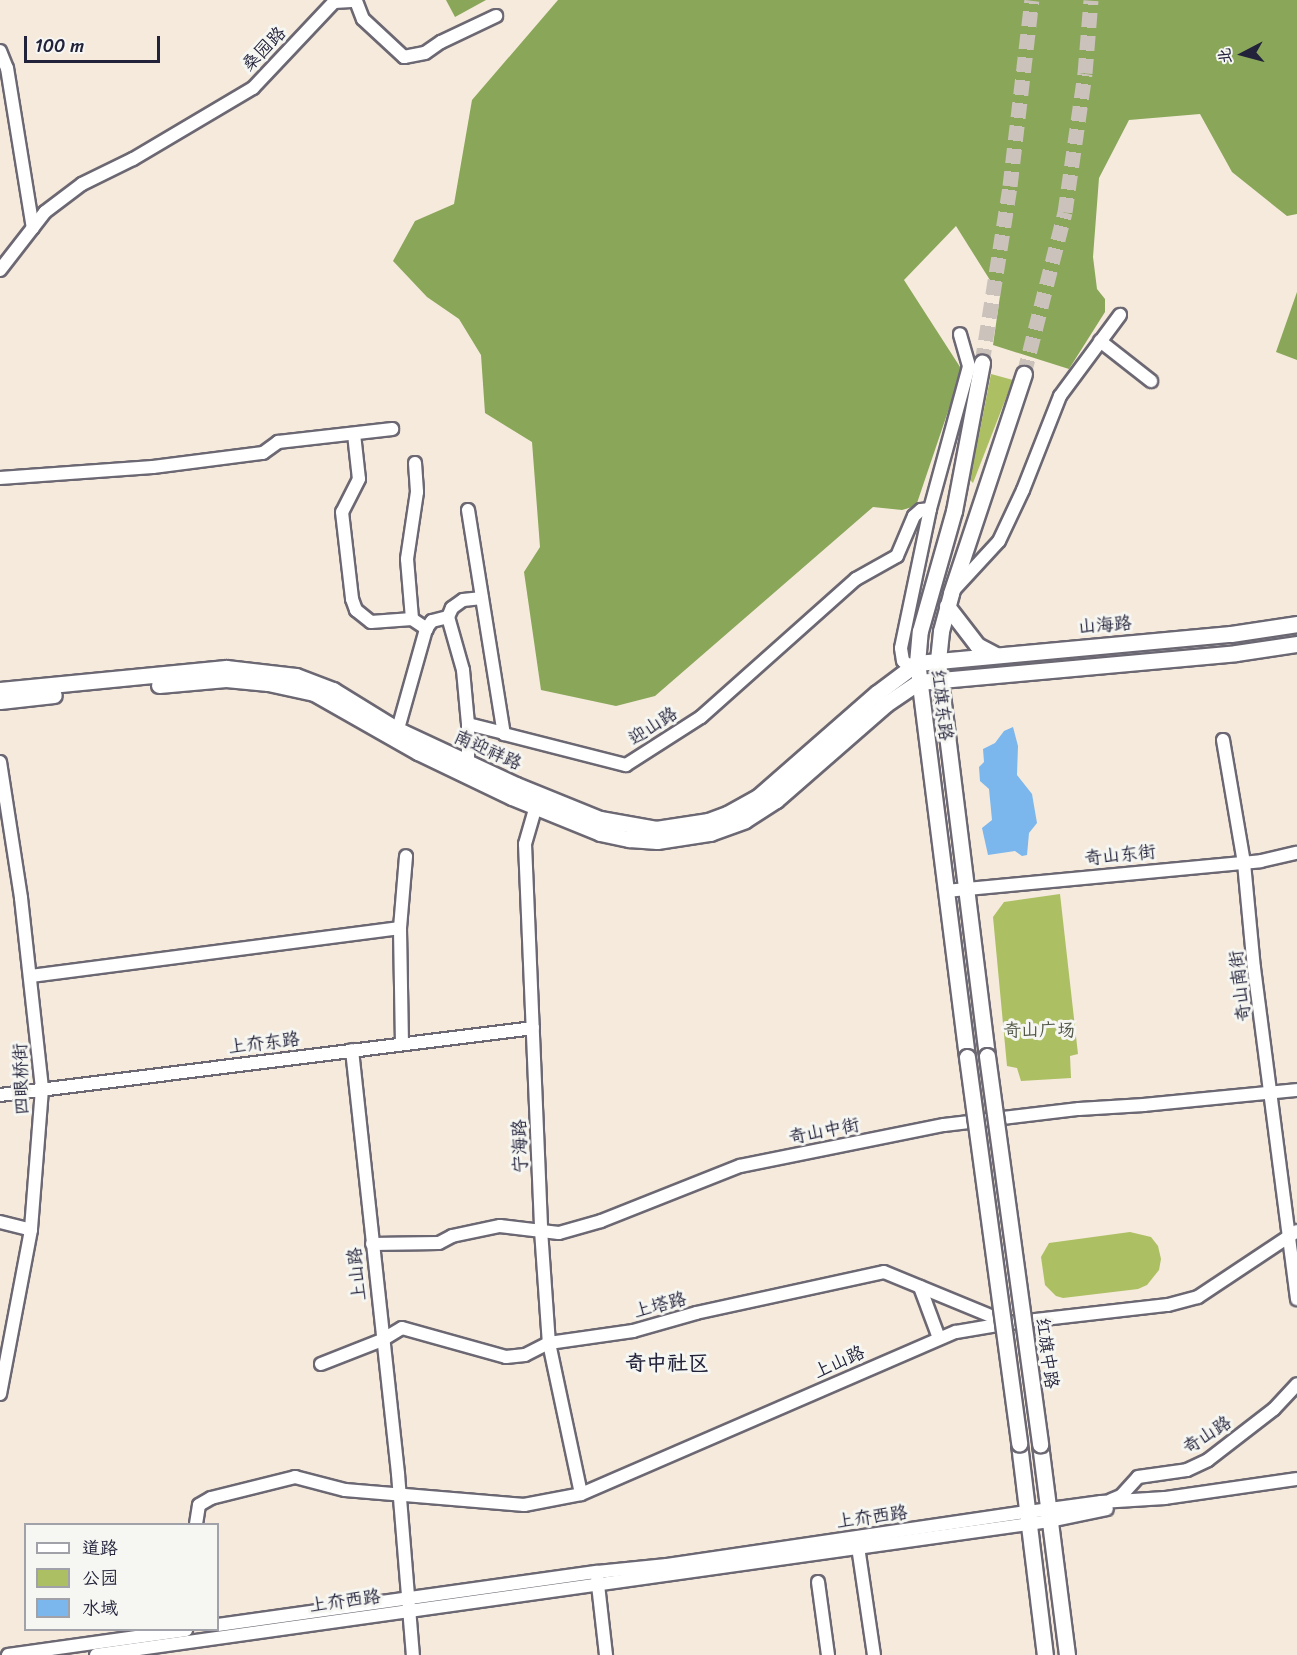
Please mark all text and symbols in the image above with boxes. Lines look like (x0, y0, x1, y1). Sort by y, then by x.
street label: 桑园路 (237, 22, 291, 76)
scale bar (27, 24, 164, 62)
north arrow (1213, 24, 1273, 84)
text: 100 m (35, 30, 84, 62)
text: 北 (1209, 46, 1240, 65)
street label: 山海路 (1077, 612, 1133, 638)
street label: 红旗东路 (927, 668, 957, 742)
street label: 迎山路 (624, 702, 682, 750)
street label: 南迎祥路 (451, 725, 525, 775)
street label: 奇山东街 (1083, 840, 1157, 870)
street label: 奇山南街 (1225, 949, 1255, 1023)
park label: 奇山广场 (1003, 1019, 1075, 1041)
street label: 上夼东路 (227, 1028, 301, 1058)
street label: 四眼桥街 (9, 1043, 33, 1115)
street label: 奇山中街 (787, 1114, 861, 1148)
street label: 宁海路 (508, 1119, 532, 1173)
street label: 上山路 (343, 1246, 371, 1302)
street label: 上塔路 (631, 1288, 689, 1322)
street label: 红旗中路 (1031, 1316, 1063, 1390)
street label: 上山路 (810, 1341, 868, 1383)
district label: 奇中社区 (625, 1350, 709, 1376)
street label: 奇山路 (1178, 1411, 1236, 1459)
street label: 上夼西路 (835, 1501, 909, 1533)
legend (24, 1523, 219, 1631)
text: 道路 (82, 1532, 118, 1564)
text: 公园 (82, 1562, 118, 1594)
street label: 上夼西路 (308, 1585, 382, 1617)
text: 水域 (82, 1592, 118, 1624)

